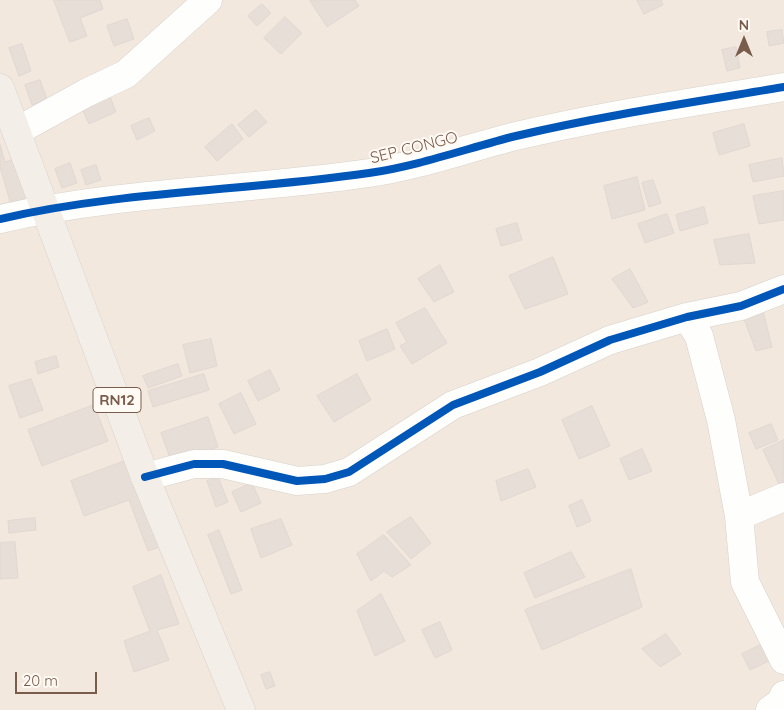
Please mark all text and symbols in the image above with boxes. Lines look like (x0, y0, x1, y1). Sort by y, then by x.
north arrow (719, 15, 769, 65)
text: N (739, 16, 749, 34)
street label: SEP CONGO (368, 128, 460, 168)
road number: RN12 (93, 388, 141, 412)
scale bar (18, 662, 100, 694)
text: 20 m (23, 671, 58, 690)

